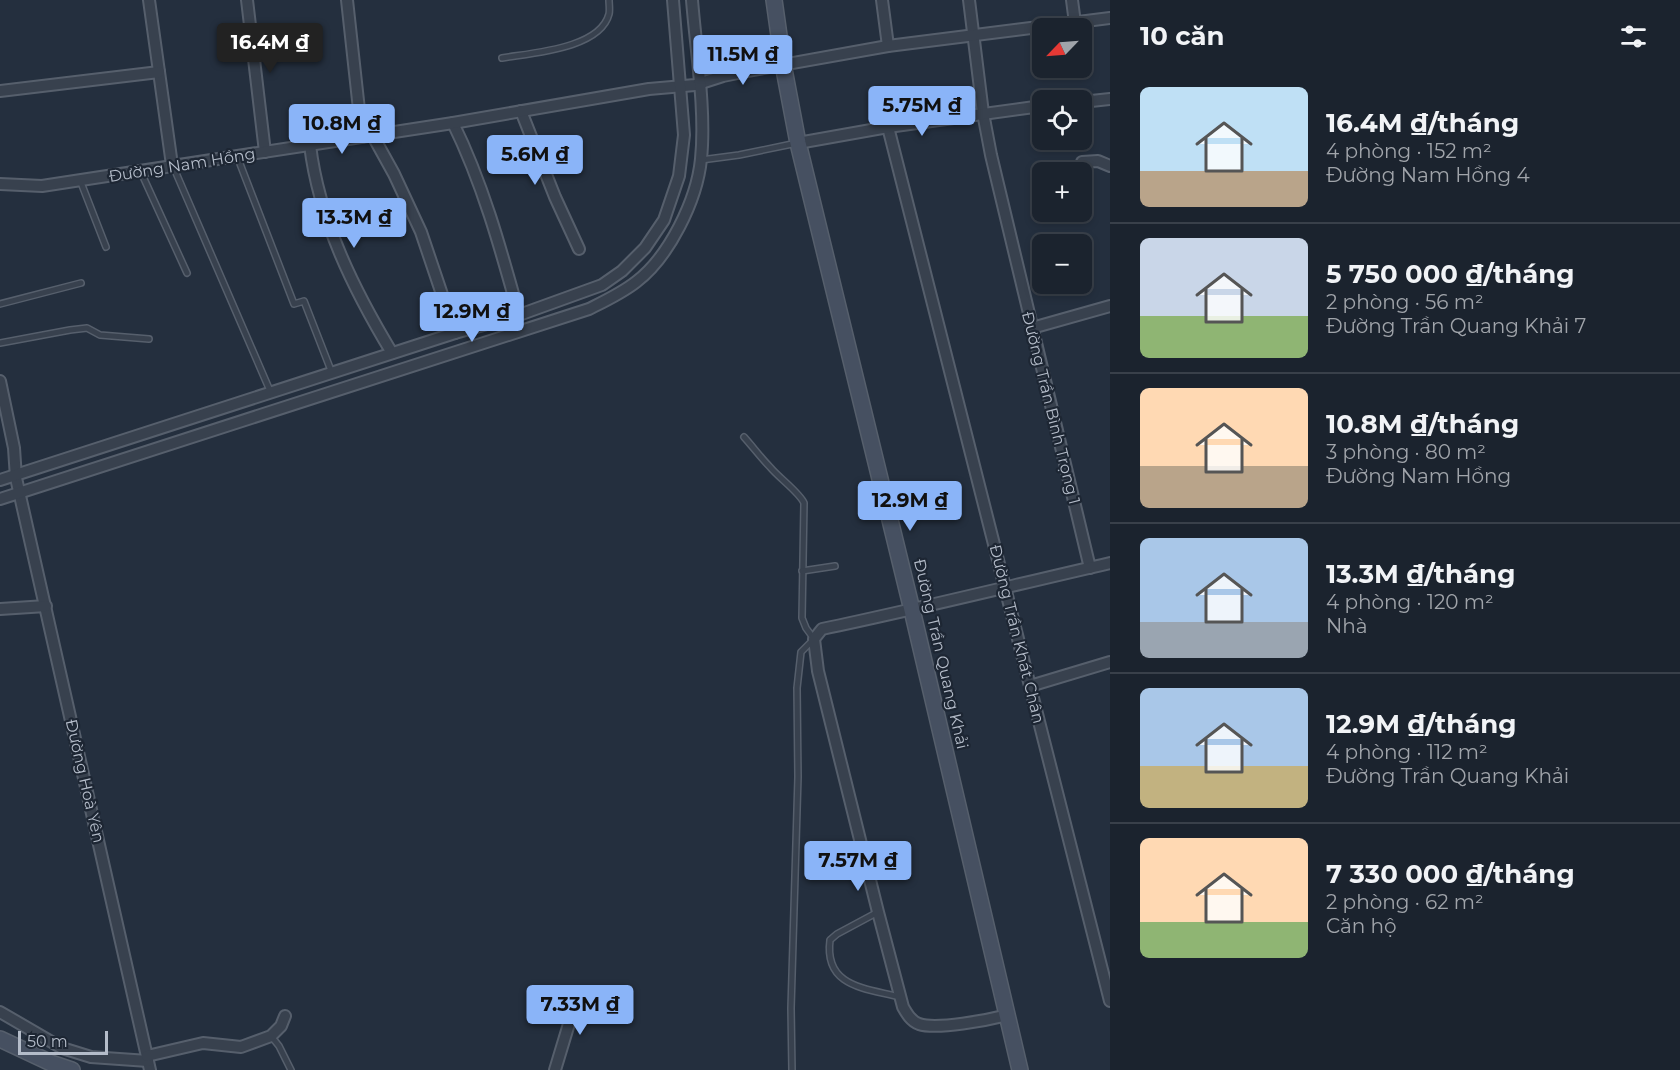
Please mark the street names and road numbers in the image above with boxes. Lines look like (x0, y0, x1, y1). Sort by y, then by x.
street label: Đường Nam Hồng (107, 144, 257, 186)
street label: Đường Trần Bình Trọng 1 (1018, 310, 1084, 506)
street label: Đường Trần Khát Chân (986, 543, 1048, 725)
street label: Đường Trần Quang Khải (910, 557, 972, 751)
street label: Đường Hoà Yên (62, 717, 108, 845)

